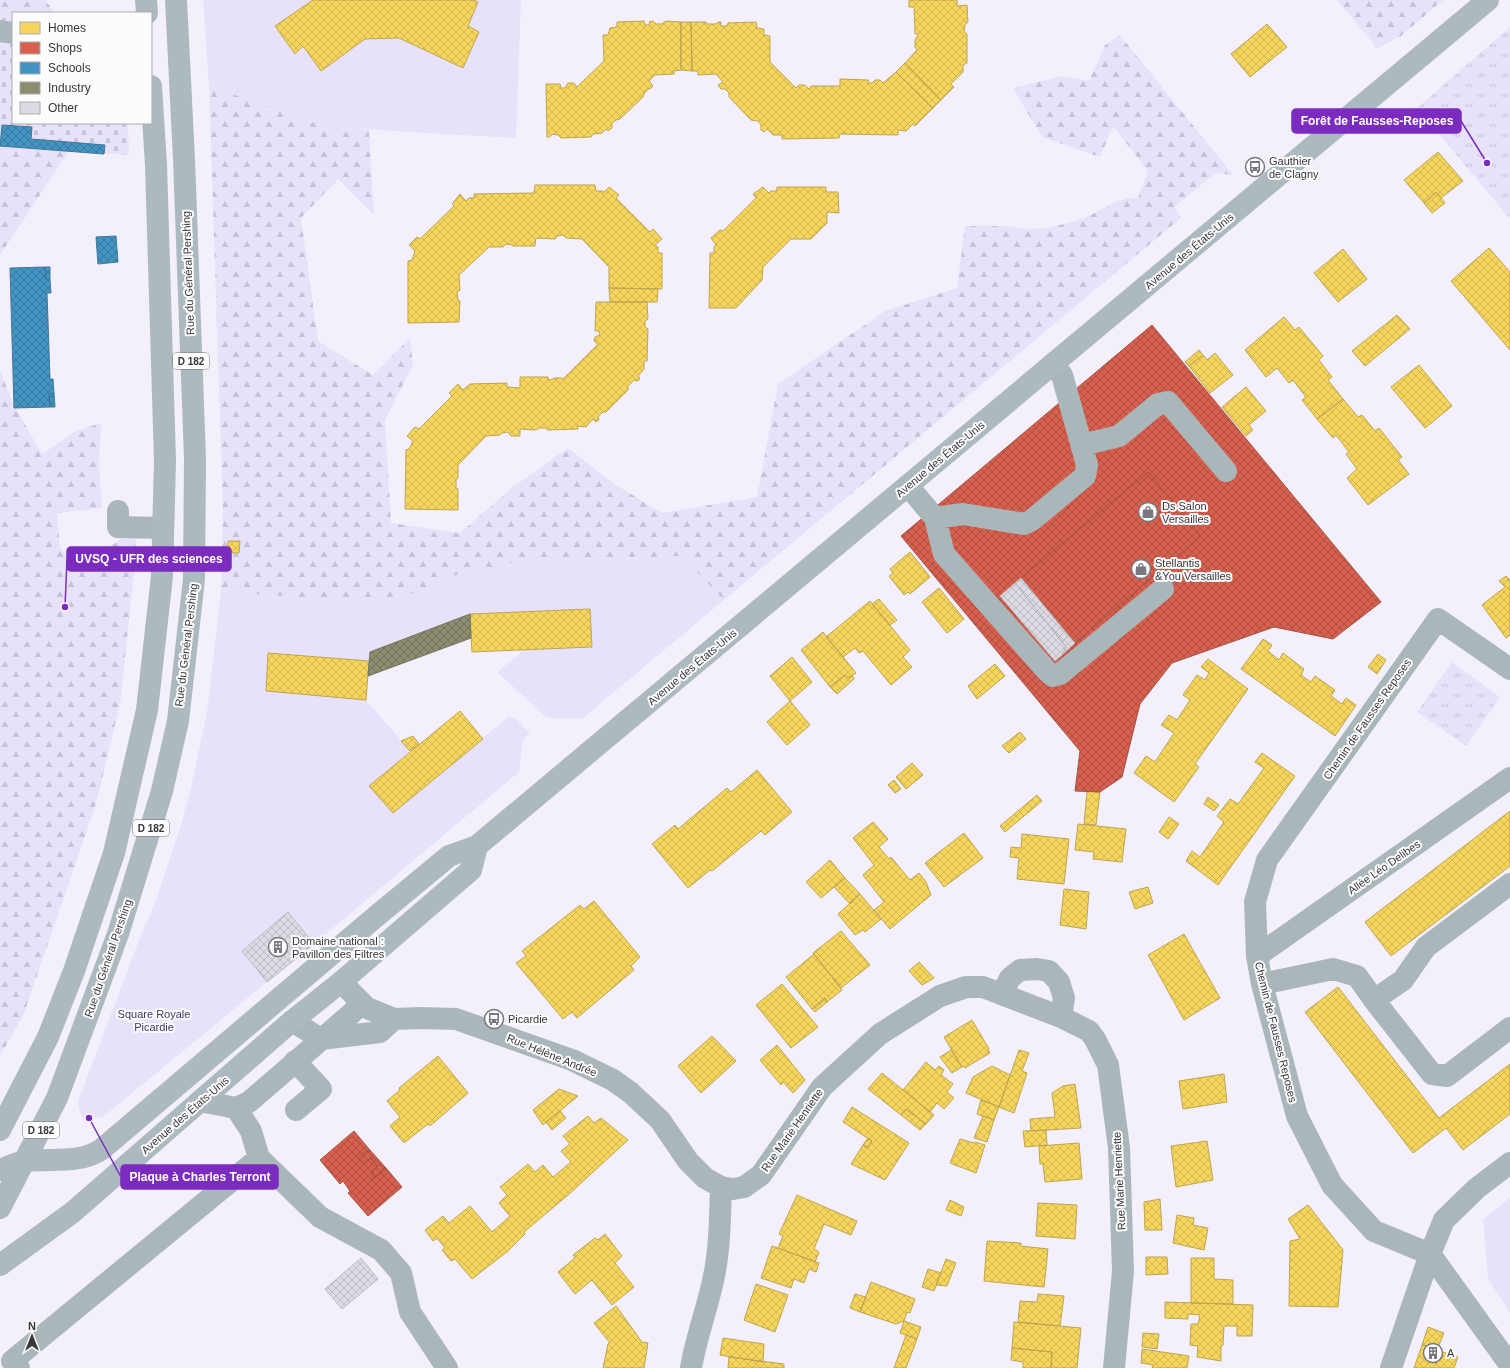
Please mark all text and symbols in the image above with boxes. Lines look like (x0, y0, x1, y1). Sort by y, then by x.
legend (12, 12, 152, 124)
text: Homes (48, 21, 86, 35)
text: Shops (48, 41, 82, 55)
text: Schools (48, 61, 91, 75)
text: Industry (48, 81, 91, 95)
text: Other (48, 101, 78, 115)
callout: Forêt de Fausses-Reposes (1292, 109, 1461, 133)
text: Forêt de Fausses-Reposes (1301, 114, 1454, 128)
place label: Gauthier de Clagny (1269, 155, 1319, 180)
bus stop icon: Gauthier de Clagny (1244, 156, 1266, 178)
street label: Avenue des États-Unis (1142, 210, 1236, 291)
street label: Rue du Général Pershing (180, 211, 196, 335)
road number: D 182 (173, 353, 209, 369)
street label: Avenue des États-Unis (893, 418, 987, 499)
place label: Ds Salon Versailles (1162, 500, 1210, 525)
shop icon: Ds Salon Versailles (1137, 501, 1159, 523)
callout: UVSQ - UFR des sciences (67, 547, 231, 571)
text: UVSQ - UFR des sciences (75, 552, 223, 566)
place label: Stellantis &You Versailles (1155, 557, 1232, 582)
shop icon: Stellantis &You Versailles (1130, 558, 1152, 580)
street label: Rue du Général Pershing (172, 583, 200, 707)
street label: Avenue des États-Unis (645, 626, 739, 707)
street label: Chemin de Fausses Reposes (1321, 656, 1414, 782)
road number: D 182 (133, 820, 169, 836)
street label: Allée Léo Delibes (1345, 837, 1423, 896)
street label: Rue du Général Pershing (82, 897, 134, 1019)
place label: Domaine national : Pavillon des Filtres (292, 935, 385, 960)
building icon: Domaine national : Pavillon des Filtres (267, 936, 289, 958)
street label: Chemin de Fausses Reposes (1253, 961, 1299, 1104)
park label: Square Royale Picardie (118, 1008, 190, 1033)
bus stop icon: Picardie (483, 1008, 505, 1030)
place label: Picardie (508, 1013, 548, 1025)
street label: Rue Hélène Andrée (505, 1031, 599, 1079)
street label: Avenue des États-Unis (139, 1074, 231, 1156)
street label: Rue Marie Henriette (759, 1086, 825, 1174)
road number: D 182 (23, 1122, 59, 1138)
street label: Rue Marie Henriette (1110, 1132, 1128, 1230)
callout: Plaque à Charles Terront (121, 1165, 278, 1189)
text: Plaque à Charles Terront (129, 1170, 271, 1184)
north arrow (12, 1316, 52, 1356)
text: N (28, 1320, 36, 1332)
building icon: A (1422, 1342, 1444, 1364)
place label: A (1447, 1347, 1455, 1359)

